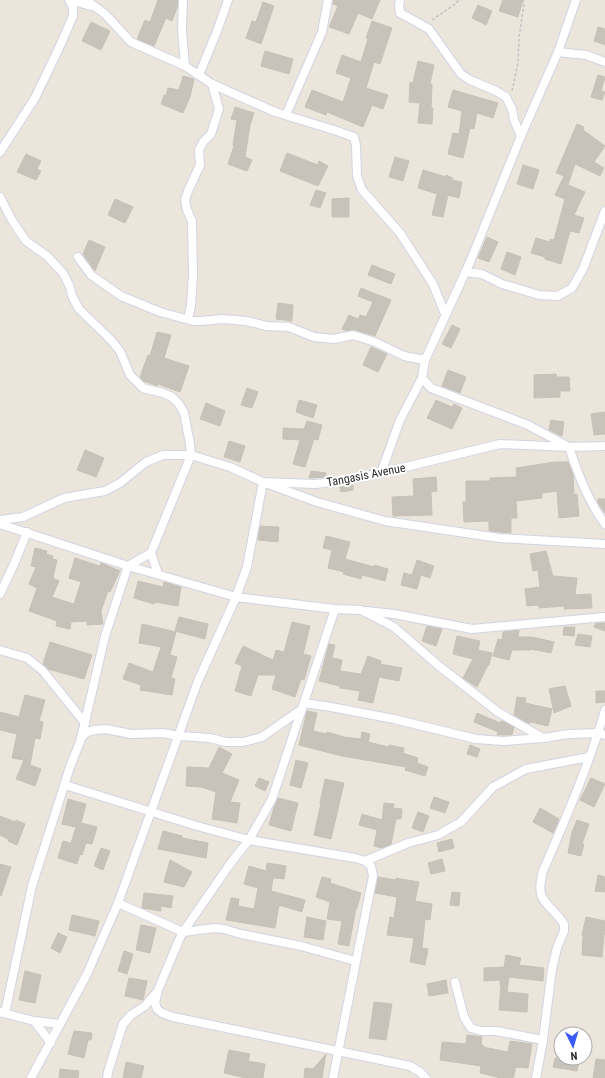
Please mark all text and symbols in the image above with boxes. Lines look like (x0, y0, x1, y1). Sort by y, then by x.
street label: Tangasis Avenue (325, 460, 407, 489)
north arrow (553, 1026, 593, 1066)
text: N (570, 1049, 578, 1062)

